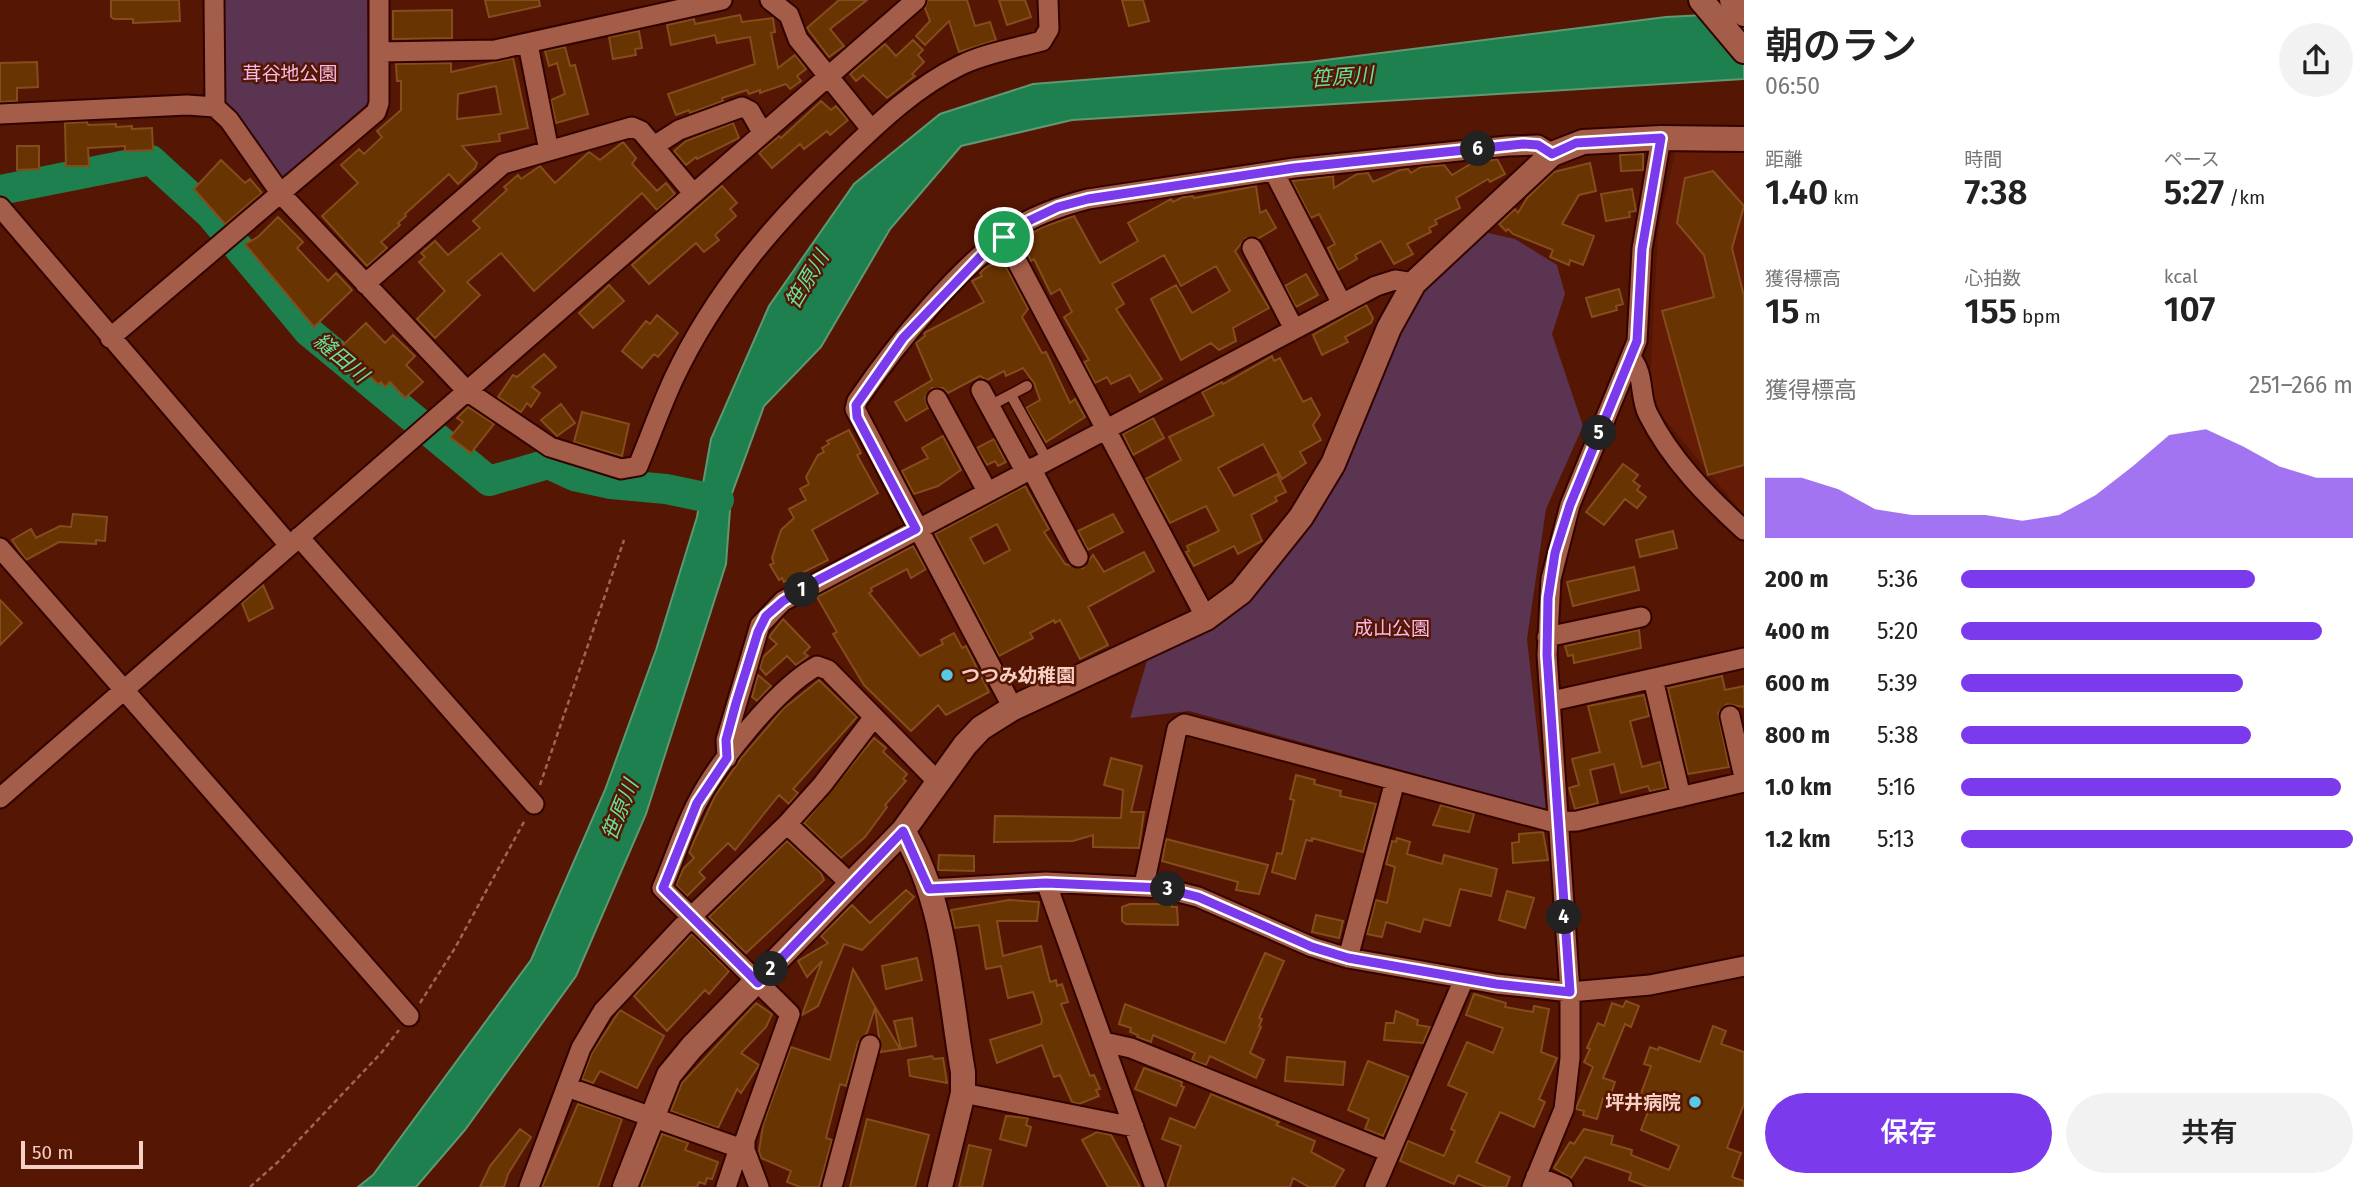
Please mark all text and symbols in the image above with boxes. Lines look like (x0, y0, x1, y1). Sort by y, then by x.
text: 朝のラン (1765, 23, 1917, 69)
button: share (2279, 23, 2353, 97)
park label: 茸谷地公園 (242, 62, 338, 85)
water label: 笹原川 (1310, 62, 1376, 92)
text: 06:50 (1765, 72, 1820, 100)
pin: 6 (1460, 132, 1496, 166)
text: 6 (1472, 137, 1483, 160)
text: 距離 (1765, 148, 1803, 171)
text: 時間 (1964, 148, 2002, 171)
text: ペース (2164, 148, 2220, 171)
text: 1.40 (1765, 171, 1828, 213)
text: 7:38 (1964, 171, 2028, 213)
text: 5:27 (2164, 171, 2224, 213)
text: km (1828, 186, 1859, 209)
text: /km (2224, 186, 2265, 209)
pin (974, 207, 1034, 267)
icon: arrive (985, 218, 1023, 256)
water label: 笹原川 (780, 245, 835, 314)
text: kcal (2164, 265, 2198, 288)
text: 獲得標高 (1765, 267, 1841, 290)
text: 心拍数 (1964, 267, 2021, 290)
text: 107 (2164, 288, 2215, 330)
text: 15 (1765, 290, 1799, 332)
text: 155 (1964, 290, 2017, 332)
text: m (1799, 305, 1821, 328)
text: bpm (2017, 305, 2061, 328)
water label: 縫田川 (309, 328, 375, 389)
text: 251–266 m (2249, 371, 2353, 399)
text: 獲得標高 (1765, 376, 1857, 404)
pin: 5 (1582, 416, 1616, 450)
text: 5 (1593, 421, 1604, 444)
text: 200 m (1765, 565, 1829, 593)
text: 5:36 (1877, 565, 1918, 593)
pin: 1 (784, 572, 820, 608)
text: 1 (797, 578, 806, 601)
park label: 成山公園 (1354, 617, 1430, 640)
text: 400 m (1765, 617, 1830, 645)
text: 5:20 (1877, 617, 1918, 645)
place label: つつみ幼稚園 (961, 664, 1075, 687)
marker: つつみ幼稚園 (939, 667, 955, 683)
text: 600 m (1765, 669, 1830, 697)
text: 5:39 (1877, 669, 1918, 697)
text: 800 m (1765, 721, 1830, 749)
text: 5:38 (1877, 721, 1918, 749)
text: 1.0 km (1765, 773, 1832, 801)
text: 5:16 (1877, 773, 1915, 801)
water label: 笹原川 (596, 774, 645, 844)
text: 1.2 km (1765, 825, 1831, 853)
text: 5:13 (1877, 825, 1915, 853)
pin: 3 (1150, 872, 1186, 906)
text: 3 (1163, 877, 1172, 900)
pin: 4 (1546, 900, 1582, 934)
text: 4 (1558, 905, 1569, 928)
pin: 2 (754, 951, 788, 986)
text: 2 (766, 957, 775, 980)
place label: 坪井病院 (1605, 1091, 1681, 1114)
button: 保存 (1765, 1093, 2052, 1173)
button: 共有 (2066, 1093, 2353, 1173)
marker: 坪井病院 (1687, 1094, 1703, 1110)
scale bar (21, 1138, 144, 1170)
text: 50 m (32, 1141, 73, 1164)

